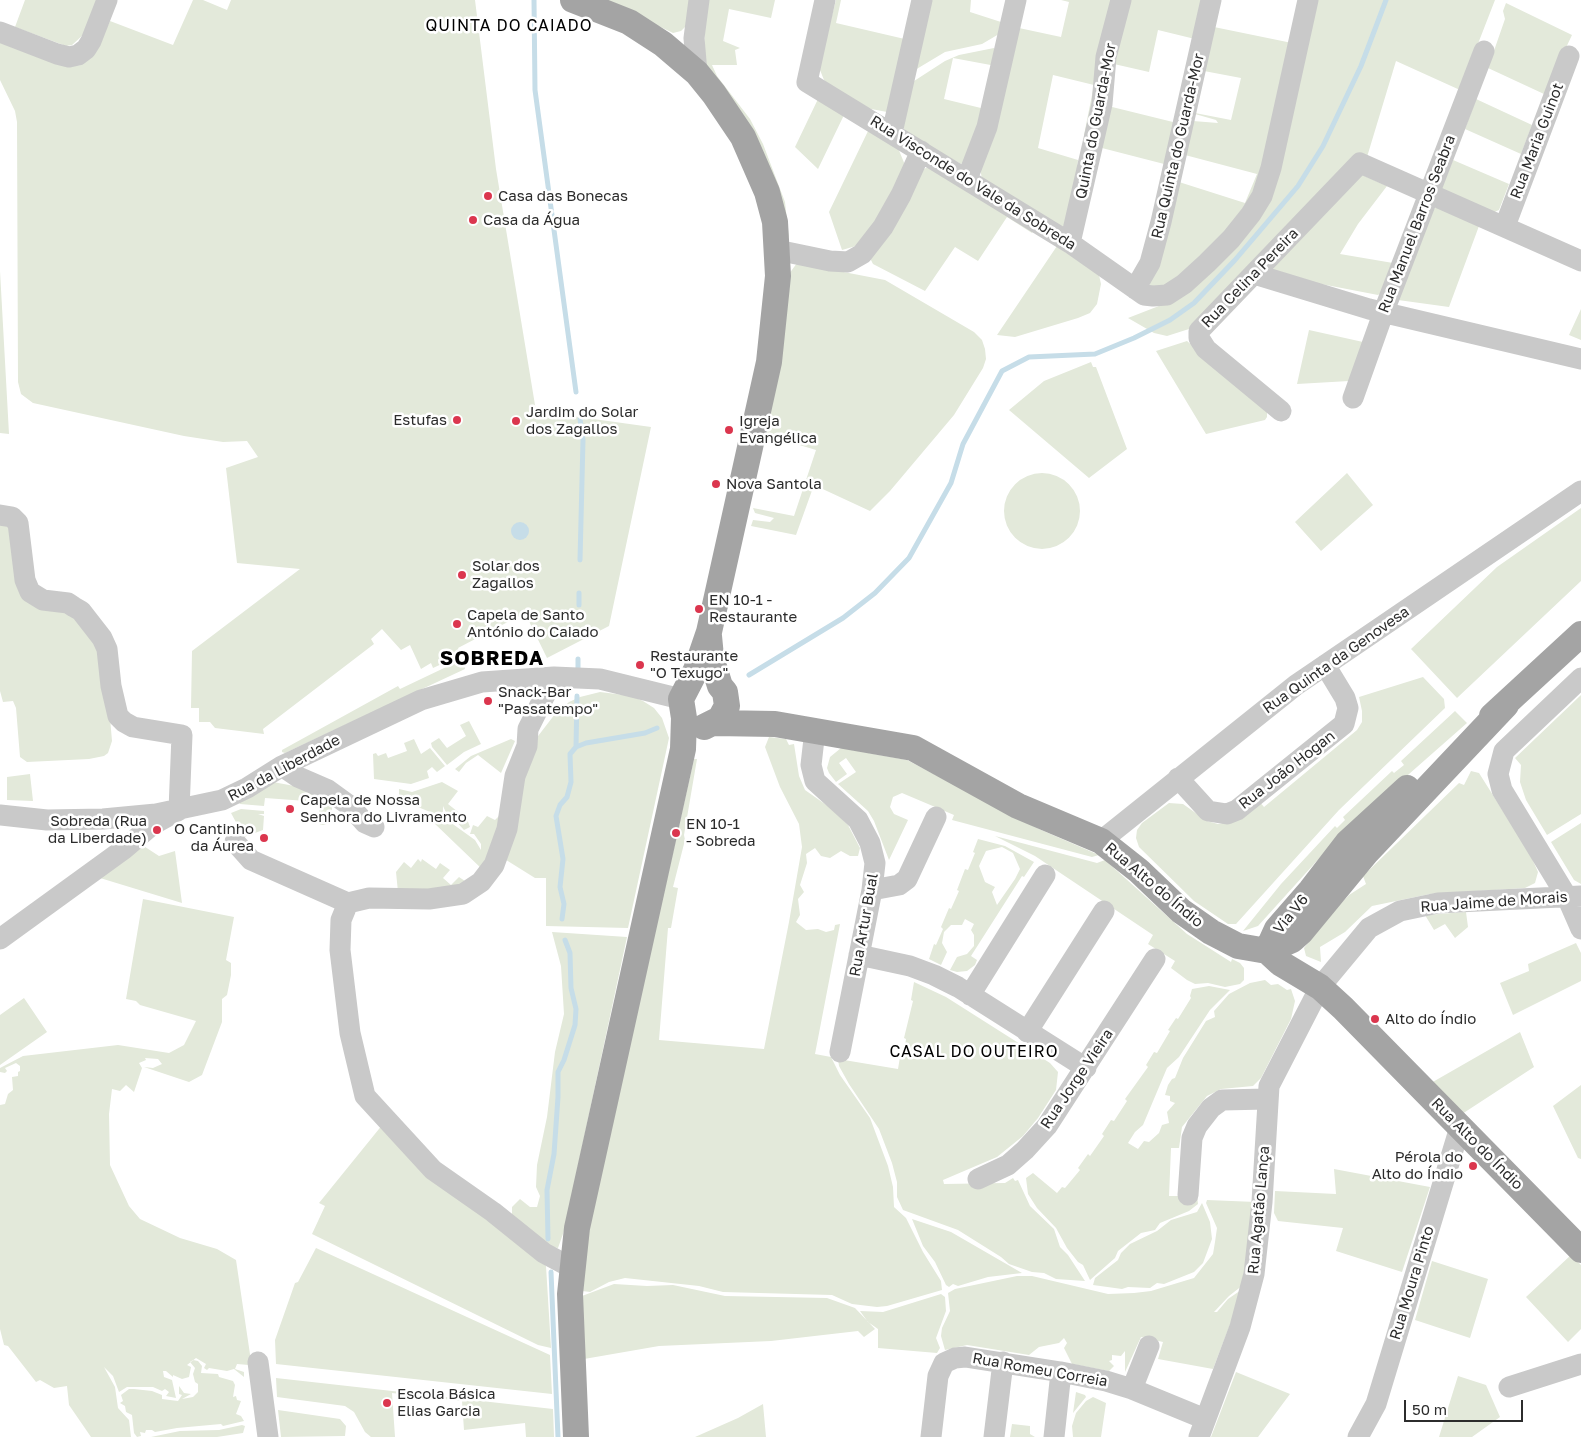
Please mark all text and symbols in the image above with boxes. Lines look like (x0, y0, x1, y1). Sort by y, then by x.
district label: QUINTA DO CAIADO (423, 16, 595, 36)
street label: Quinta do Guarda-Mor (1072, 42, 1120, 200)
street label: Rua Quinta do Guarda-Mor (1148, 52, 1208, 240)
street label: Rua Maria Guinot (1507, 81, 1567, 201)
street label: Rua Visconde do Vale da Sobreda (867, 112, 1079, 254)
street label: Rua Manuel Barros Seabra (1375, 133, 1459, 315)
place label: Casa das Bonecas (498, 187, 628, 205)
marker: Casa das Bonecas (482, 190, 494, 202)
place label: Casa da Água (483, 211, 580, 229)
marker: Casa da Água (467, 214, 479, 226)
street label: Rua Celina Pereira (1198, 225, 1302, 331)
place label: Jardim do Solar dos Zagallos (526, 403, 638, 438)
place label: Estufas (393, 411, 447, 429)
place label: Igreja Evangélica (739, 412, 817, 447)
marker: Estufas (451, 414, 463, 426)
marker: Jardim do Solar dos Zagallos (510, 415, 522, 427)
marker: Igreja Evangélica (723, 424, 735, 436)
place label: Nova Santola (726, 475, 822, 493)
marker: Nova Santola (710, 478, 722, 490)
place label: Solar dos Zagallos (472, 557, 540, 592)
marker: Solar dos Zagallos (456, 569, 468, 581)
place label: EN 10-1 - Restaurante (709, 591, 797, 626)
marker: EN 10-1 - Restaurante (693, 603, 705, 615)
street label: Rua Quinta da Genovesa (1259, 603, 1413, 717)
place label: Capela de Santo António do Caiado (467, 606, 598, 641)
marker: Capela de Santo António do Caiado (451, 618, 463, 630)
district label: SOBREDA (439, 647, 545, 671)
place label: Restaurante "O Texugo" (650, 647, 738, 682)
marker: Restaurante "O Texugo" (634, 659, 646, 671)
place label: Snack-Bar "Passatempo" (498, 683, 598, 718)
marker: Snack-Bar "Passatempo" (482, 695, 494, 707)
street label: Rua João Hogan (1235, 727, 1339, 813)
street label: Rua da Liberdade (225, 731, 343, 805)
place label: Capela de Nossa Senhora do Livramento (300, 791, 467, 826)
marker: Capela de Nossa Senhora do Livramento (284, 803, 296, 815)
place label: Sobreda (Rua da Liberdade) (48, 812, 147, 847)
place label: EN 10-1 - Sobreda (686, 815, 755, 850)
place label: O Cantinho da Áurea (174, 820, 254, 855)
marker: Sobreda (Rua da Liberdade) (151, 824, 163, 836)
marker: EN 10-1 - Sobreda (670, 827, 682, 839)
marker: O Cantinho da Áurea (258, 832, 270, 844)
street label: Rua Alto do Índio (1101, 839, 1207, 931)
street label: Rua Artur Bual (846, 872, 882, 978)
street label: Rua Jaime de Morais (1420, 888, 1568, 916)
street label: Via V6 (1270, 891, 1312, 937)
place label: Alto do Índio (1385, 1010, 1476, 1028)
marker: Alto do Índio (1369, 1013, 1381, 1025)
street label: Rua Jorge Vieira (1037, 1026, 1117, 1132)
district label: CASAL DO OUTEIRO (887, 1042, 1061, 1062)
street label: Rua Alto do Índio (1427, 1094, 1527, 1194)
street label: Rua Agatão Lança (1244, 1145, 1274, 1275)
place label: Pérola do Alto do Índio (1372, 1148, 1463, 1183)
marker: Pérola do Alto do Índio (1467, 1160, 1479, 1172)
street label: Rua Moura Pinto (1386, 1224, 1438, 1342)
street label: Rua Romeu Correia (971, 1349, 1109, 1391)
place label: Escola Básica Elias Garcia (397, 1385, 495, 1420)
scale bar (1406, 1390, 1525, 1422)
marker: Escola Básica Elias Garcia (381, 1397, 393, 1409)
text: 50 m (1412, 1400, 1447, 1418)

